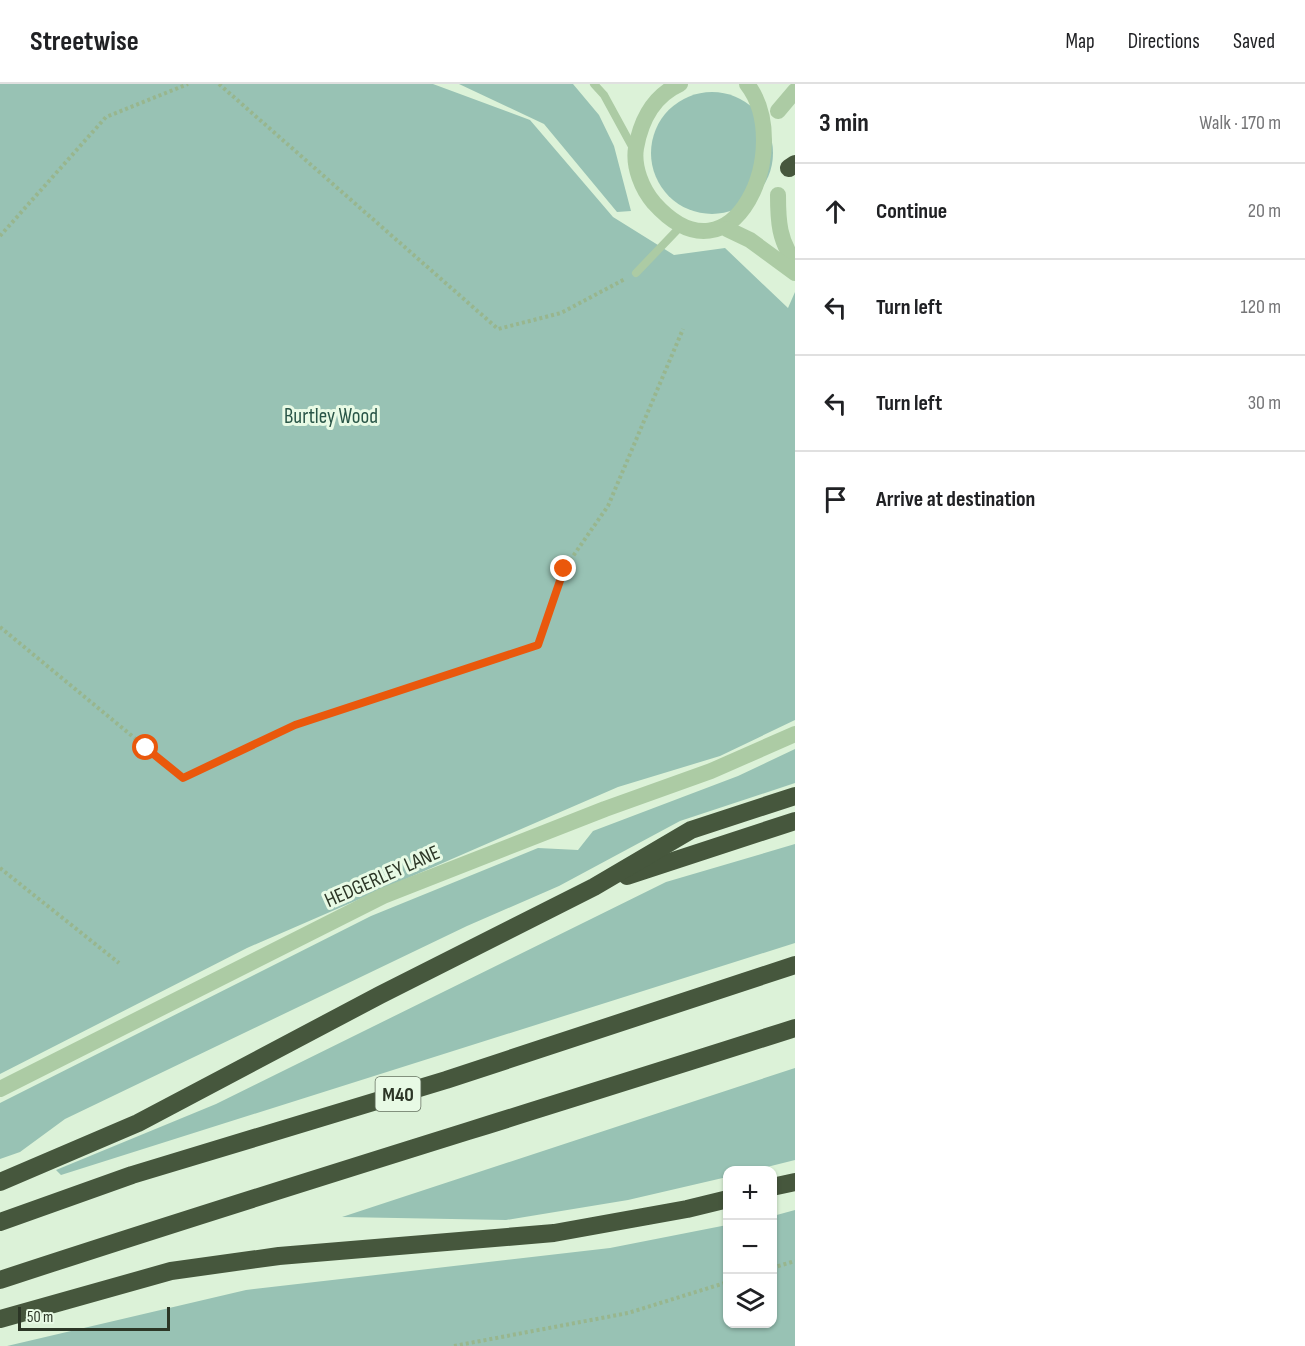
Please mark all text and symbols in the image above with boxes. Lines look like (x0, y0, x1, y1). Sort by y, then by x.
text: Streetwise (30, 25, 139, 58)
text: Map (1065, 29, 1095, 54)
text: Directions (1128, 29, 1200, 54)
text: Saved (1233, 29, 1275, 54)
text: 3 min (819, 108, 869, 139)
text: Walk · 170 m (1199, 111, 1281, 135)
icon: ahead (819, 195, 852, 228)
text: Continue (876, 198, 947, 225)
text: 20 m (1248, 199, 1281, 223)
icon: left (819, 291, 852, 324)
text: Turn left (876, 294, 942, 321)
text: 120 m (1241, 295, 1281, 319)
icon: left (819, 387, 852, 420)
text: Turn left (876, 390, 942, 417)
text: 30 m (1248, 391, 1281, 415)
park label: Burtley Wood (284, 404, 378, 429)
icon: arrive (819, 483, 852, 516)
text: Arrive at destination (876, 486, 1035, 513)
route end (550, 555, 576, 581)
route start (132, 734, 158, 760)
street label: HEDGERLEY LANE (321, 840, 444, 913)
road number: M40 (376, 1077, 420, 1111)
map controls (723, 1166, 777, 1328)
button: + (723, 1166, 777, 1220)
button: − (723, 1220, 777, 1274)
button: layers (723, 1274, 777, 1328)
scale bar (18, 1304, 170, 1332)
text: 50 m (27, 1308, 53, 1327)

